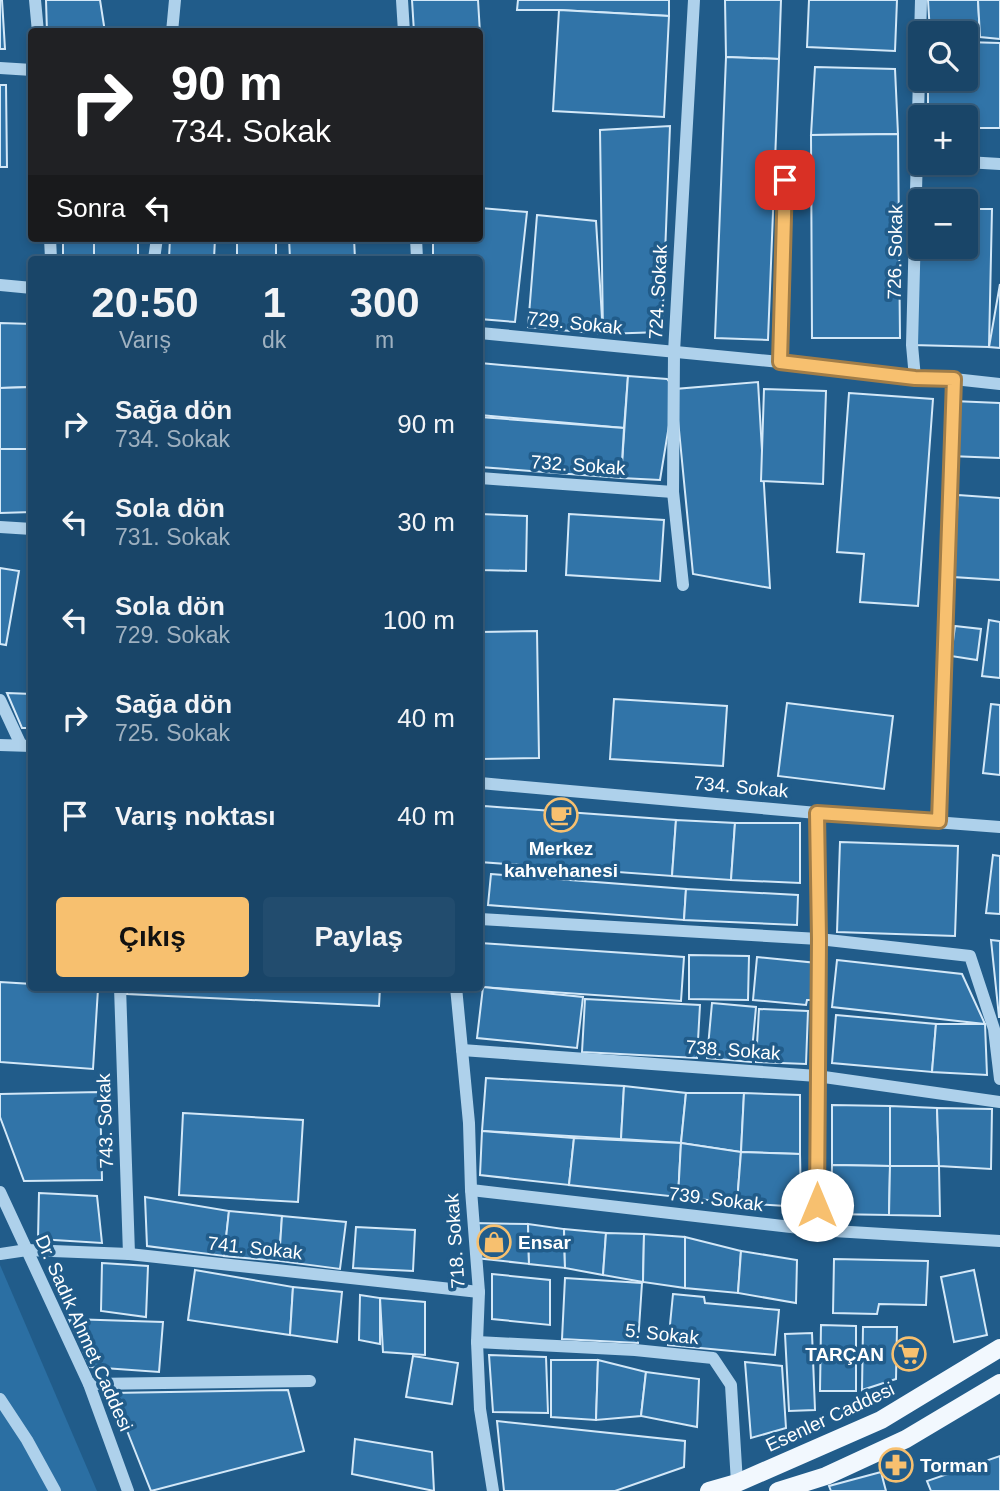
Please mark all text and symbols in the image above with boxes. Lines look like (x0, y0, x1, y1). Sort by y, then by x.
map controls (908, 21, 978, 259)
button: search (908, 21, 978, 91)
icon: right (56, 56, 147, 147)
text: 90 m (171, 56, 283, 110)
button: + (908, 105, 978, 175)
text: 734. Sokak (171, 113, 331, 149)
pin (755, 150, 815, 210)
icon: arrive (766, 161, 804, 199)
icon: left (139, 189, 177, 227)
button: − (908, 189, 978, 259)
text: Sonra (56, 193, 125, 223)
street label: 726. Sokak (884, 204, 906, 300)
street label: 724. Sokak (645, 243, 671, 340)
text: 20:50 (91, 279, 199, 326)
text: 1 (262, 279, 286, 326)
text: 300 (350, 279, 420, 326)
street label: 729. Sokak (527, 308, 624, 338)
text: Varış (119, 327, 171, 353)
text: dk (262, 327, 286, 353)
text: m (375, 327, 394, 353)
text: Sağa dön (115, 395, 232, 425)
icon: right (56, 405, 94, 443)
text: 90 m (397, 409, 455, 439)
text: 734. Sokak (115, 426, 230, 452)
street label: 732. Sokak (530, 451, 627, 479)
text: Sola dön (115, 493, 225, 523)
icon: left (56, 503, 94, 541)
text: 30 m (397, 507, 455, 537)
text: 731. Sokak (115, 524, 230, 550)
text: Sola dön (115, 591, 225, 621)
icon: left (56, 601, 94, 639)
text: 100 m (383, 605, 455, 635)
text: 729. Sokak (115, 622, 230, 648)
text: Sağa dön (115, 689, 232, 719)
icon: right (56, 699, 94, 737)
text: 40 m (397, 703, 455, 733)
text: 725. Sokak (115, 720, 230, 746)
street label: 734. Sokak (693, 772, 790, 802)
cafe icon: Merkez kahvehanesi (542, 796, 580, 834)
icon: arrive (56, 797, 94, 835)
text: Varış noktası (115, 801, 275, 831)
text: 40 m (397, 801, 455, 831)
place label: Merkez kahvehanesi (504, 838, 618, 881)
button: Çıkış (56, 897, 249, 977)
button: Paylaş (263, 897, 455, 977)
street label: 738. Sokak (685, 1036, 782, 1064)
street label: 743. Sokak (93, 1073, 117, 1169)
position arrow (780, 1168, 854, 1242)
street label: 739. Sokak (668, 1183, 765, 1215)
street label: 718. Sokak (441, 1192, 469, 1289)
shop icon: Ensar (475, 1223, 513, 1261)
street label: Dr. Sadık Ahmet Caddesi (31, 1232, 137, 1434)
place label: Ensar (518, 1232, 571, 1253)
street label: 741. Sokak (207, 1233, 304, 1263)
street label: 5. Sokak (624, 1320, 700, 1348)
supermarket icon: TARÇAN (890, 1335, 928, 1373)
place label: TARÇAN (805, 1344, 884, 1365)
street label: Esenler Caddesi (762, 1378, 898, 1456)
pharmacy icon: Torman (877, 1446, 915, 1484)
place label: Torman (920, 1455, 988, 1476)

